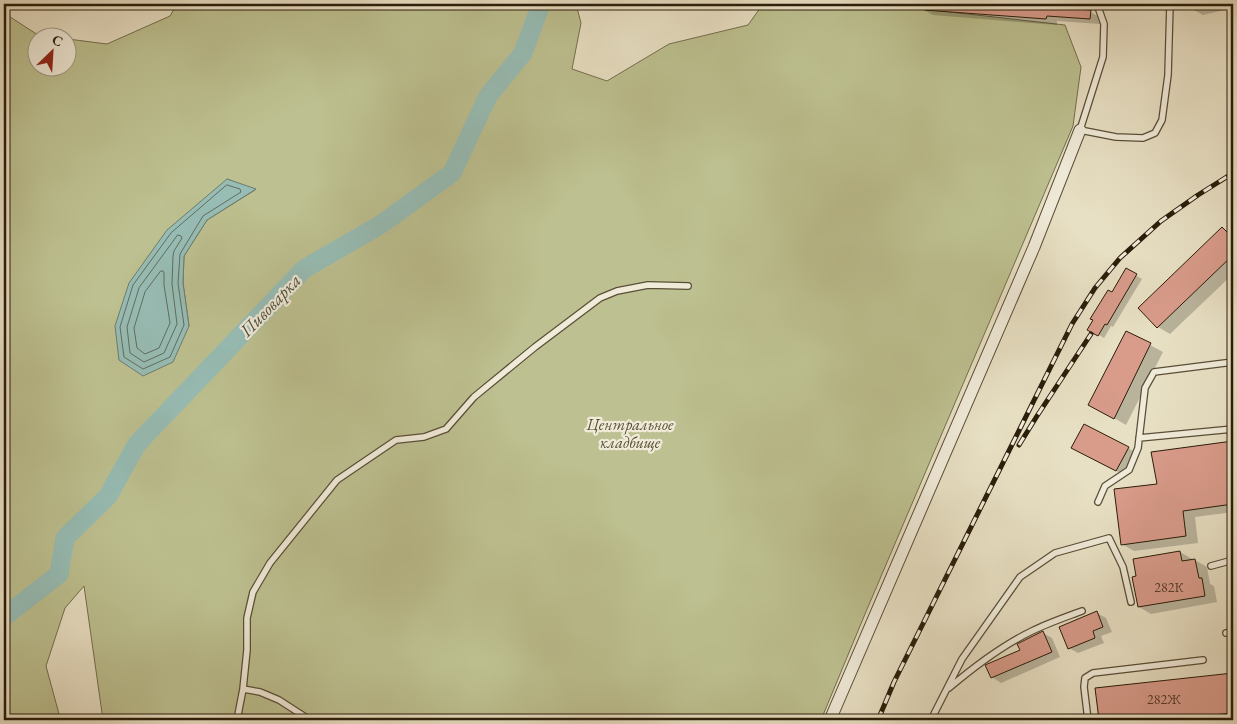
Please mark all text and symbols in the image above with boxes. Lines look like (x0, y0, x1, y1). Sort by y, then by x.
north arrow (28, 28, 78, 78)
text: С (49, 30, 66, 51)
water label: Пивоварка (234, 269, 306, 343)
park label: Центральное кладбище (585, 414, 674, 453)
house number: 282К (1154, 578, 1184, 596)
house number: 282Ж (1147, 690, 1181, 708)

